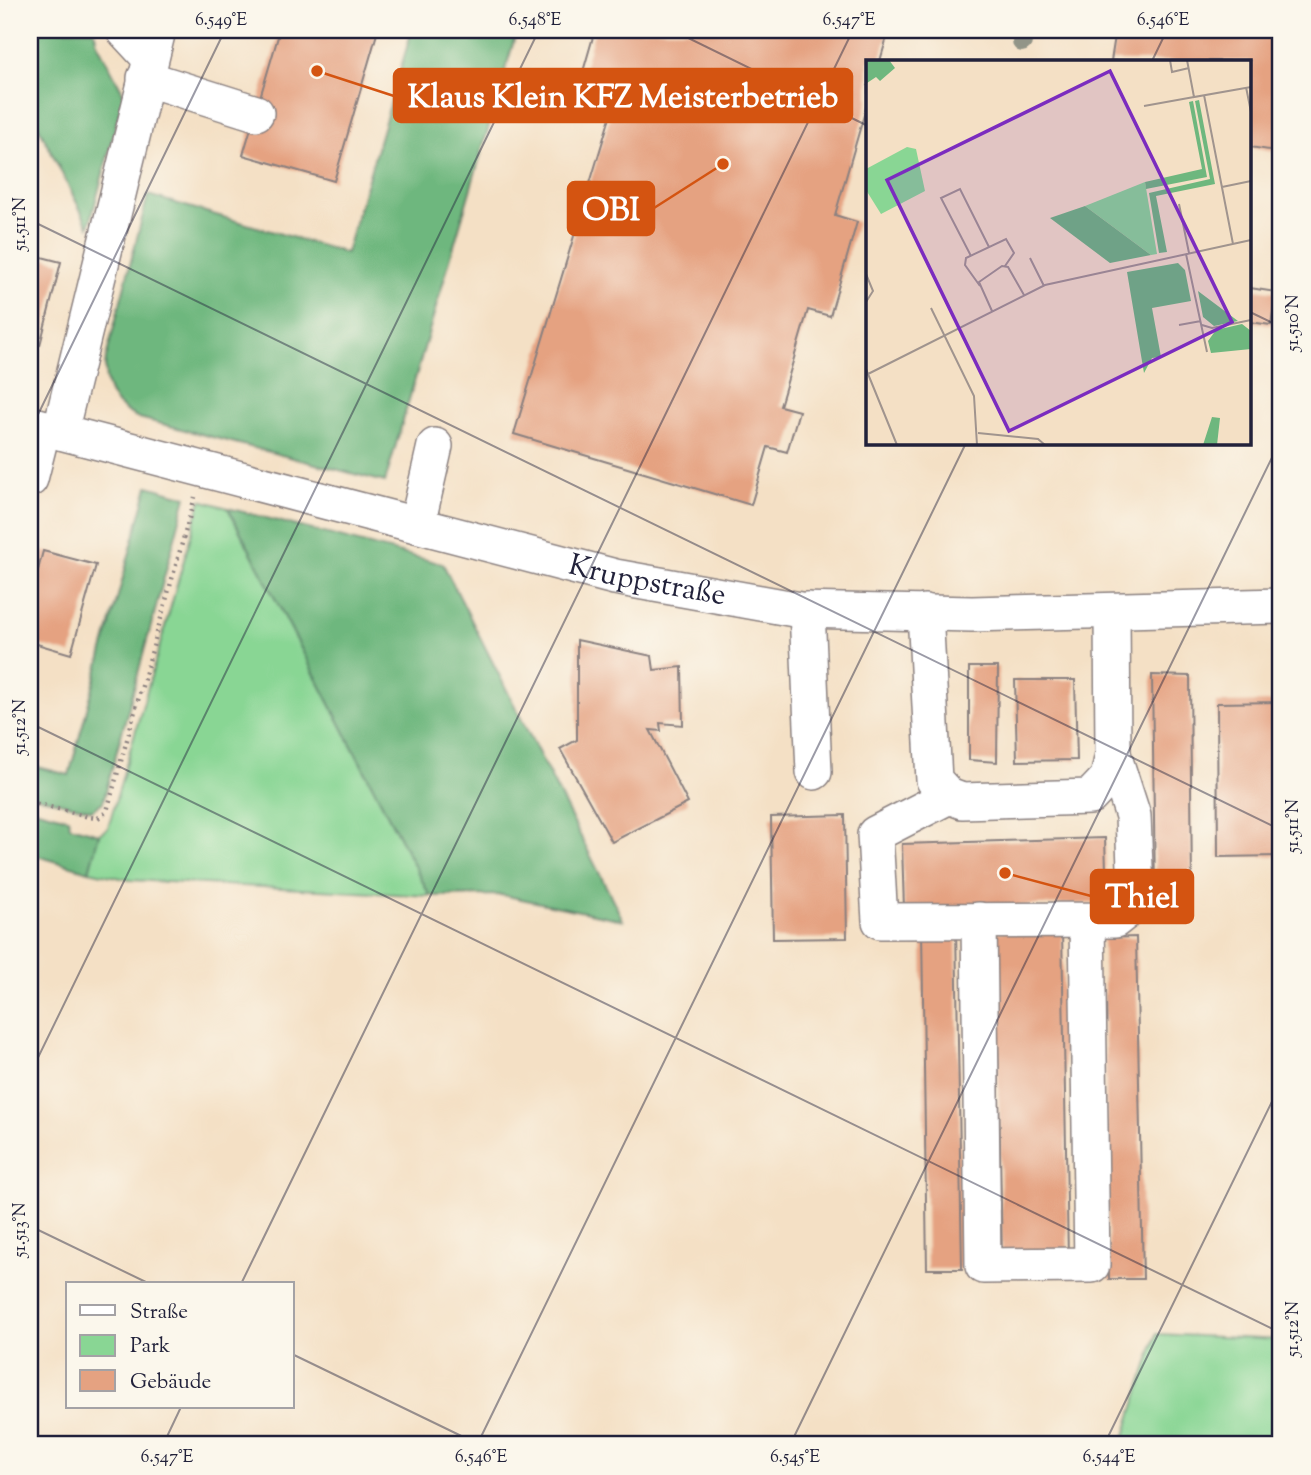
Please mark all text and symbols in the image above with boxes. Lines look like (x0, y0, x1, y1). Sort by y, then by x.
text: 6.549°E (195, 8, 247, 34)
text: 6.548°E (509, 8, 562, 34)
text: 6.547°E (823, 8, 876, 34)
text: 6.546°E (1137, 8, 1189, 34)
inset map (866, 60, 1252, 444)
callout: Klaus Klein KFZ Meisterbetrieb (394, 69, 852, 122)
text: Klaus Klein KFZ Meisterbetrieb (408, 76, 838, 122)
callout: OBI (568, 182, 654, 235)
text: OBI (582, 189, 640, 235)
text: 51.511°N (8, 197, 34, 252)
text: 51.510°N (1281, 294, 1307, 353)
street label: Kruppstraße (564, 544, 729, 618)
text: 51.512°N (8, 699, 34, 756)
text: 51.511°N (1281, 799, 1307, 854)
callout: Thiel (1091, 870, 1193, 923)
text: Thiel (1105, 876, 1179, 922)
text: 51.513°N (8, 1202, 34, 1259)
legend (66, 1282, 294, 1408)
text: Straße (130, 1298, 188, 1328)
text: 51.512°N (1281, 1301, 1307, 1358)
text: Park (130, 1332, 171, 1362)
text: Gebäude (130, 1368, 211, 1398)
text: 6.547°E (141, 1445, 194, 1471)
text: 6.546°E (455, 1445, 507, 1471)
text: 6.545°E (770, 1445, 820, 1471)
text: 6.544°E (1083, 1445, 1136, 1471)

